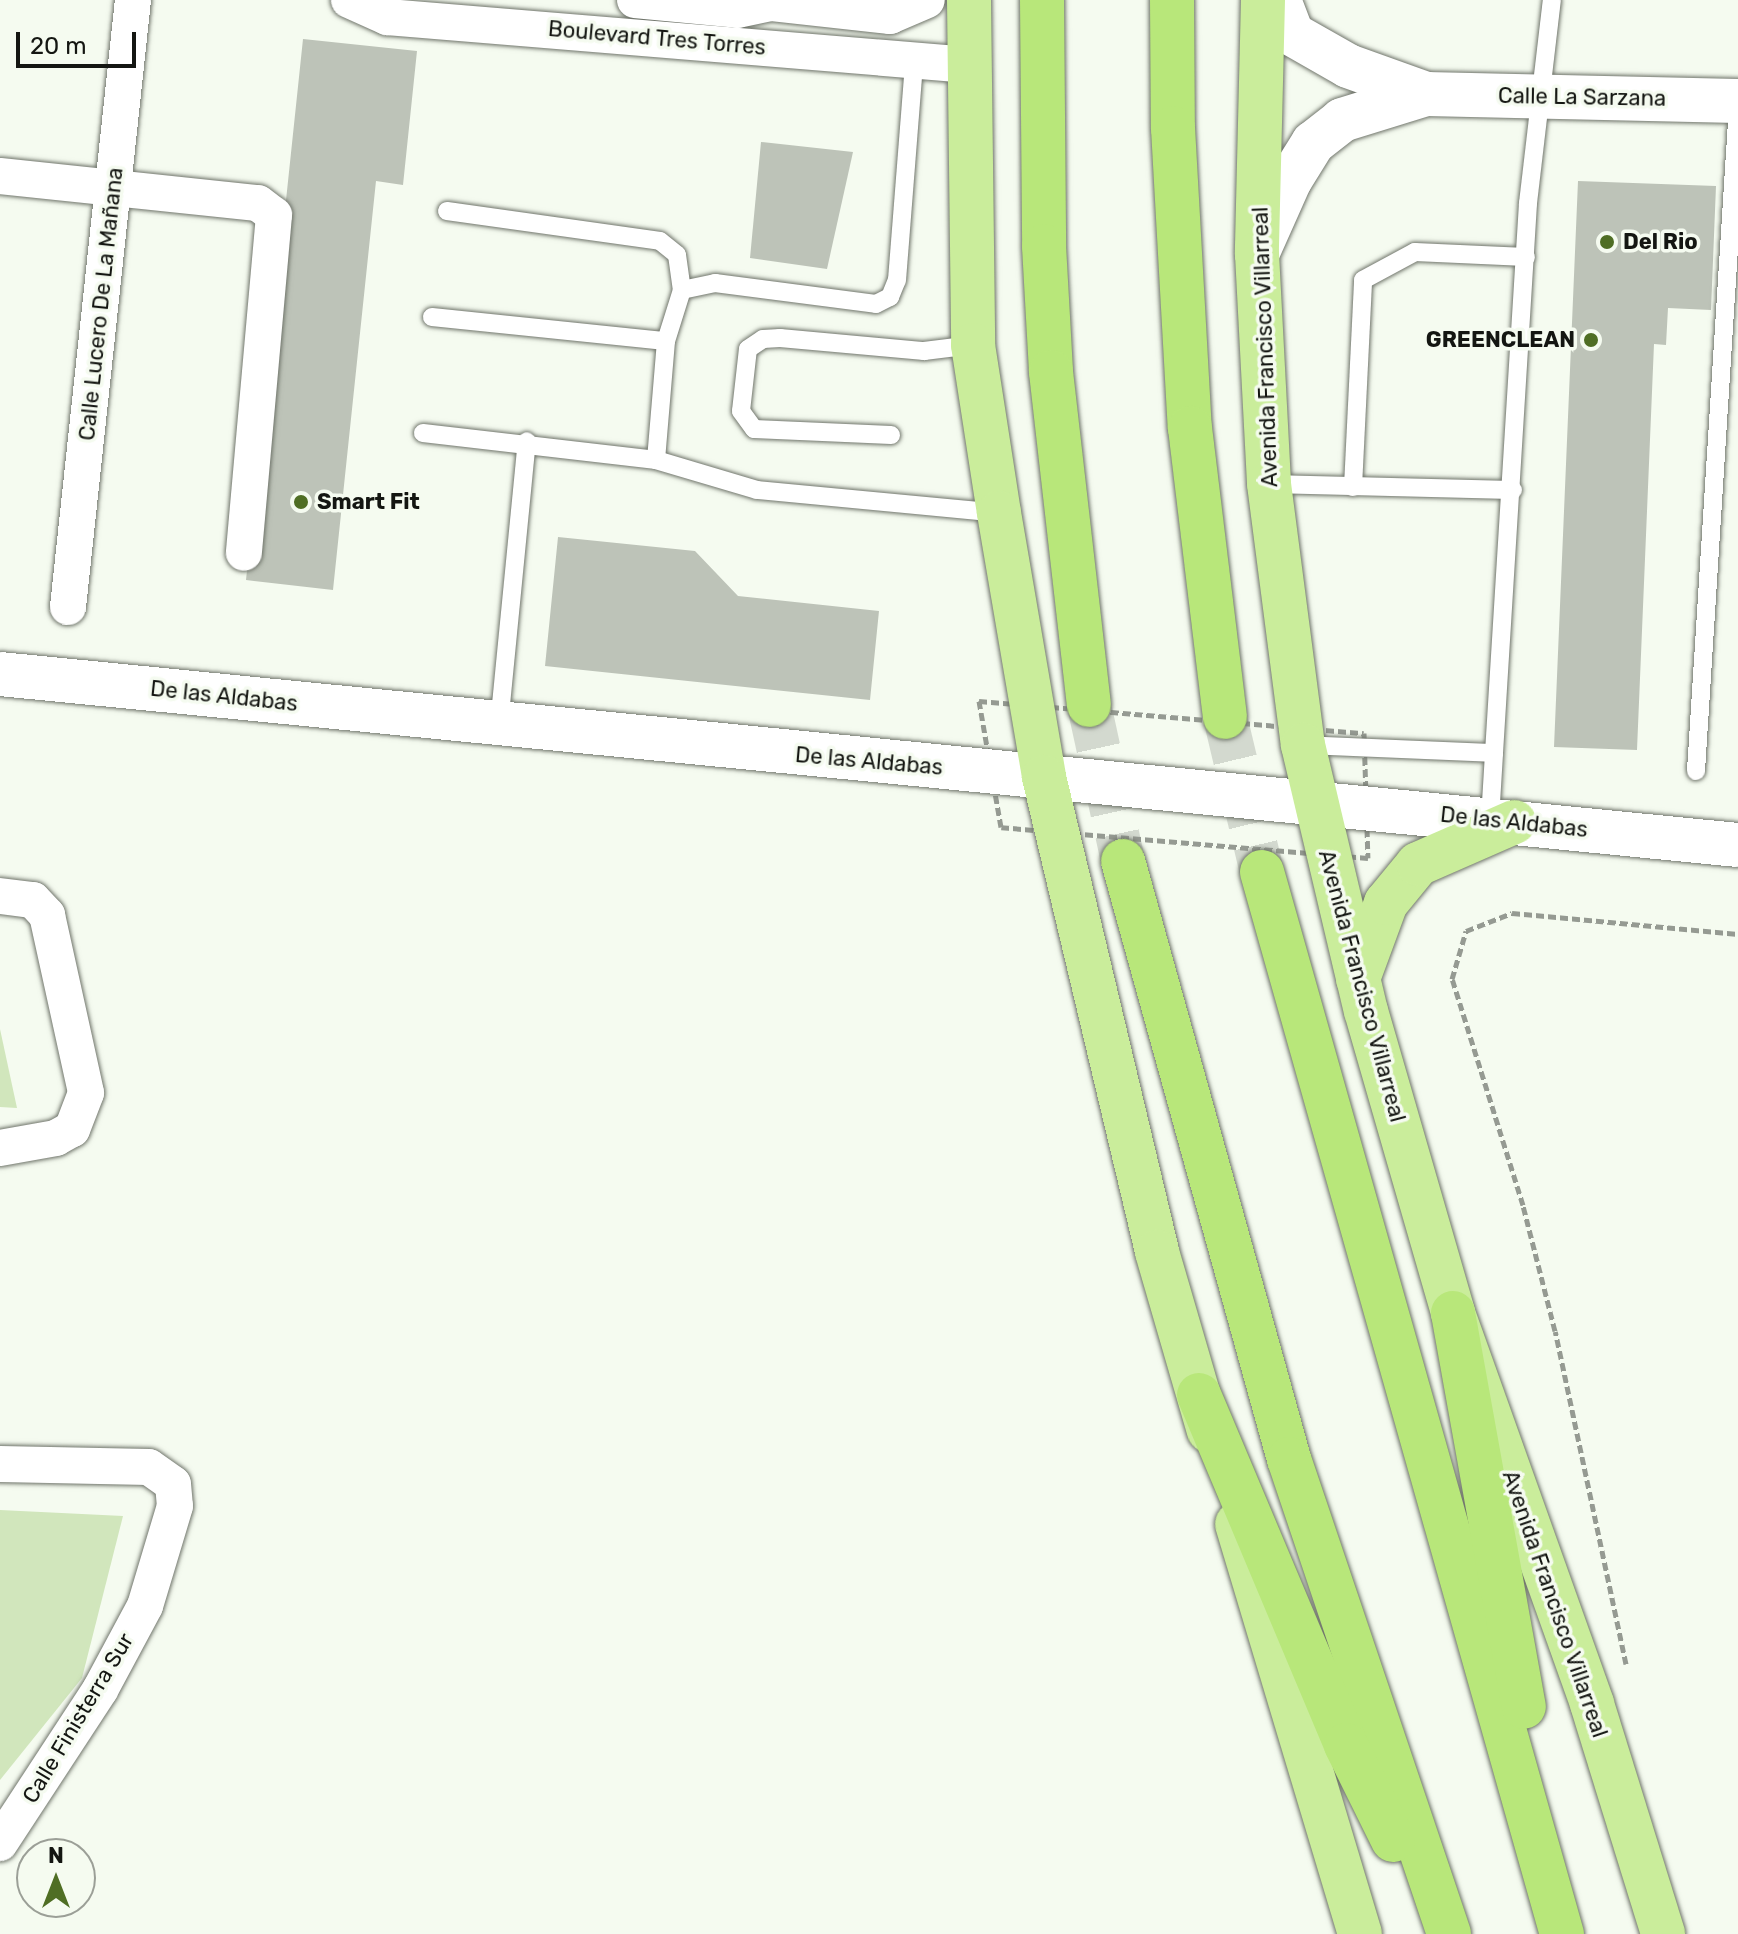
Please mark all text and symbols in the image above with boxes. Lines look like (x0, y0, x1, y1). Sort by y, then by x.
street label: Boulevard Tres Torres (546, 15, 768, 61)
scale bar (20, 16, 140, 66)
text: 20 m (30, 32, 87, 60)
street label: Calle La Sarzana (1498, 82, 1666, 112)
street label: Calle Lucero De La Mañana (74, 166, 128, 442)
street label: Avenida Francisco Villarreal (1247, 206, 1283, 488)
place label: Del Rio (1623, 229, 1698, 255)
marker: Del Rio (1598, 233, 1616, 251)
place label: GREENCLEAN (1426, 327, 1575, 353)
marker: GREENCLEAN (1582, 331, 1600, 349)
place label: Smart Fit (317, 489, 420, 515)
marker: Smart Fit (292, 493, 310, 511)
street label: De las Aldabas (149, 675, 299, 717)
street label: De las Aldabas (794, 741, 944, 781)
street label: De las Aldabas (1439, 801, 1589, 843)
street label: Avenida Francisco Villarreal (1313, 847, 1411, 1125)
street label: Avenida Francisco Villarreal (1497, 1467, 1613, 1741)
street label: Calle Finisterra Sur (17, 1628, 139, 1808)
north arrow (16, 1838, 96, 1918)
text: N (48, 1842, 64, 1869)

